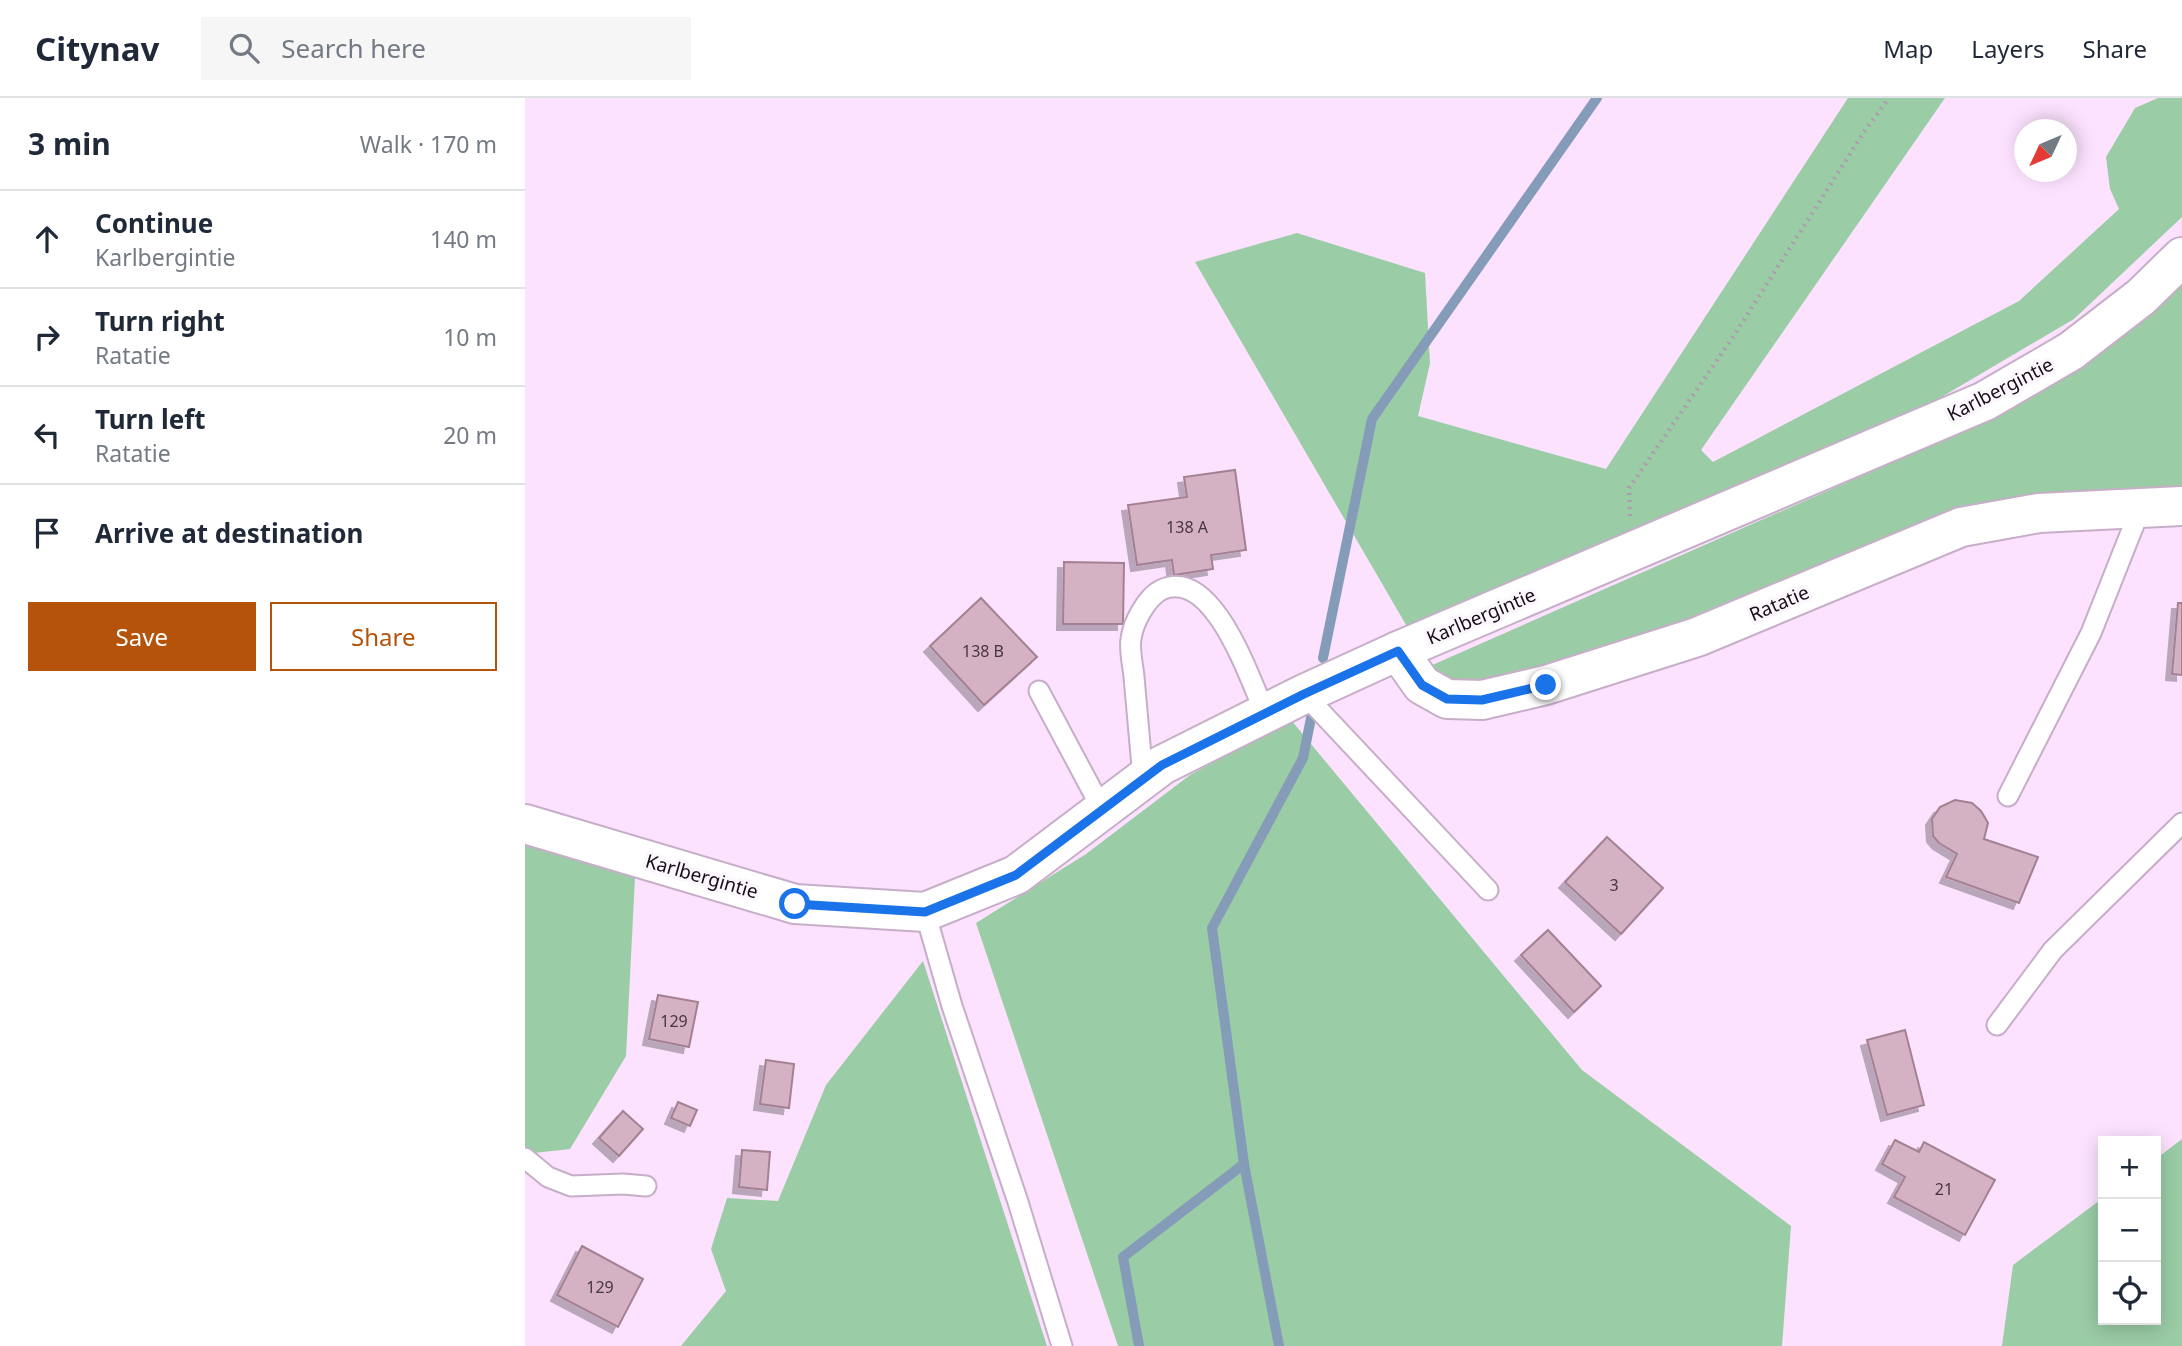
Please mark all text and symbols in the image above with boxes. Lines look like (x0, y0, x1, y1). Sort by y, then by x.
search box (201, 17, 691, 80)
text: Citynav (35, 26, 159, 71)
icon: search (225, 29, 263, 67)
text: Search here (281, 30, 426, 66)
text: Map (1883, 32, 1933, 65)
text: Layers (1971, 32, 2045, 65)
text: Share (2083, 32, 2147, 65)
north arrow (2014, 119, 2077, 182)
text: 3 min (28, 123, 111, 164)
text: Walk · 170 m (360, 128, 497, 160)
text: Continue (95, 205, 213, 241)
icon: ahead (28, 220, 66, 258)
text: 140 m (430, 223, 497, 255)
text: Karlbergintie (95, 241, 235, 273)
text: Turn right (95, 303, 225, 339)
icon: right (28, 318, 66, 356)
text: 10 m (443, 321, 497, 353)
text: Ratatie (95, 339, 171, 371)
street label: Karlbergintie (1942, 351, 2058, 427)
text: Turn left (95, 401, 206, 437)
icon: left (28, 416, 66, 454)
text: 20 m (443, 419, 497, 451)
text: Ratatie (95, 437, 171, 469)
icon: arrive (28, 514, 66, 552)
text: Arrive at destination (95, 515, 364, 551)
house number: 138 A (1166, 516, 1209, 538)
street label: Ratatie (1745, 579, 1813, 627)
street label: Karlbergintie (1423, 581, 1539, 651)
button: Save (28, 602, 256, 671)
button: Share (270, 602, 497, 671)
house number: 138 B (962, 640, 1004, 662)
route end (1530, 669, 1561, 700)
street label: Karlbergintie (643, 848, 761, 904)
house number: 3 (1609, 874, 1619, 896)
route start (779, 888, 810, 919)
house number: 129 (660, 1010, 688, 1032)
map controls (2098, 1136, 2161, 1325)
button: + (2098, 1136, 2161, 1199)
house number: 21 (1935, 1178, 1953, 1200)
button: − (2098, 1199, 2161, 1262)
button: locate (2098, 1262, 2161, 1325)
house number: 129 (586, 1276, 614, 1298)

